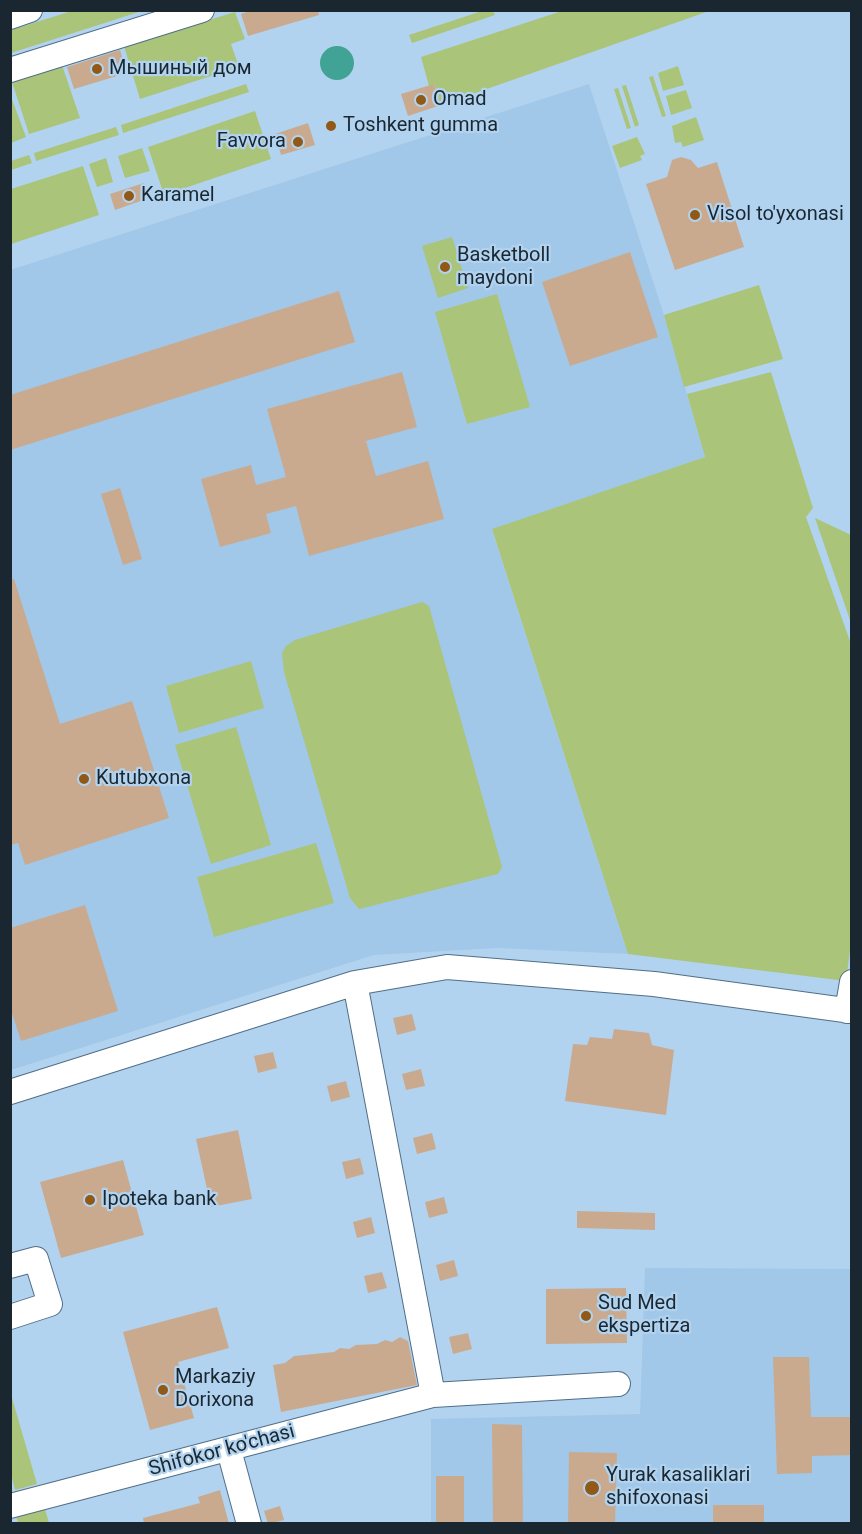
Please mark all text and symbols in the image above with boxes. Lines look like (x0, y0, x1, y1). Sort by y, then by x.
place label: Мышиный дом (109, 57, 252, 81)
marker: Мышиный дом (90, 62, 104, 76)
place label: Omad (433, 88, 486, 112)
marker: Omad (414, 93, 428, 107)
place label: Toshkent gumma (343, 114, 498, 138)
marker: Toshkent gumma (324, 119, 338, 133)
place label: Favvora (217, 130, 286, 154)
marker: Favvora (291, 135, 305, 149)
place label: Karamel (141, 184, 215, 208)
marker: Karamel (122, 189, 136, 203)
place label: Visol to'yxonasi (707, 203, 844, 227)
marker: Visol to'yxonasi (688, 208, 702, 222)
place label: Basketboll maydoni (457, 244, 550, 291)
marker: Basketboll maydoni (438, 260, 452, 274)
place label: Kutubxona (96, 767, 191, 791)
marker: Kutubxona (77, 772, 91, 786)
place label: Ipoteka bank (102, 1188, 216, 1212)
marker: Ipoteka bank (83, 1193, 97, 1207)
place label: Sud Med ekspertiza (598, 1292, 690, 1339)
marker: Sud Med ekspertiza (579, 1309, 593, 1323)
place label: Markaziy Dorixona (175, 1366, 255, 1413)
marker: Markaziy Dorixona (156, 1383, 170, 1397)
street label: Shifokor ko'chasi (146, 1420, 298, 1482)
place label: Yurak kasaliklari shifoxonasi (606, 1464, 750, 1511)
marker: Yurak kasaliklari shifoxonasi (583, 1479, 601, 1497)

